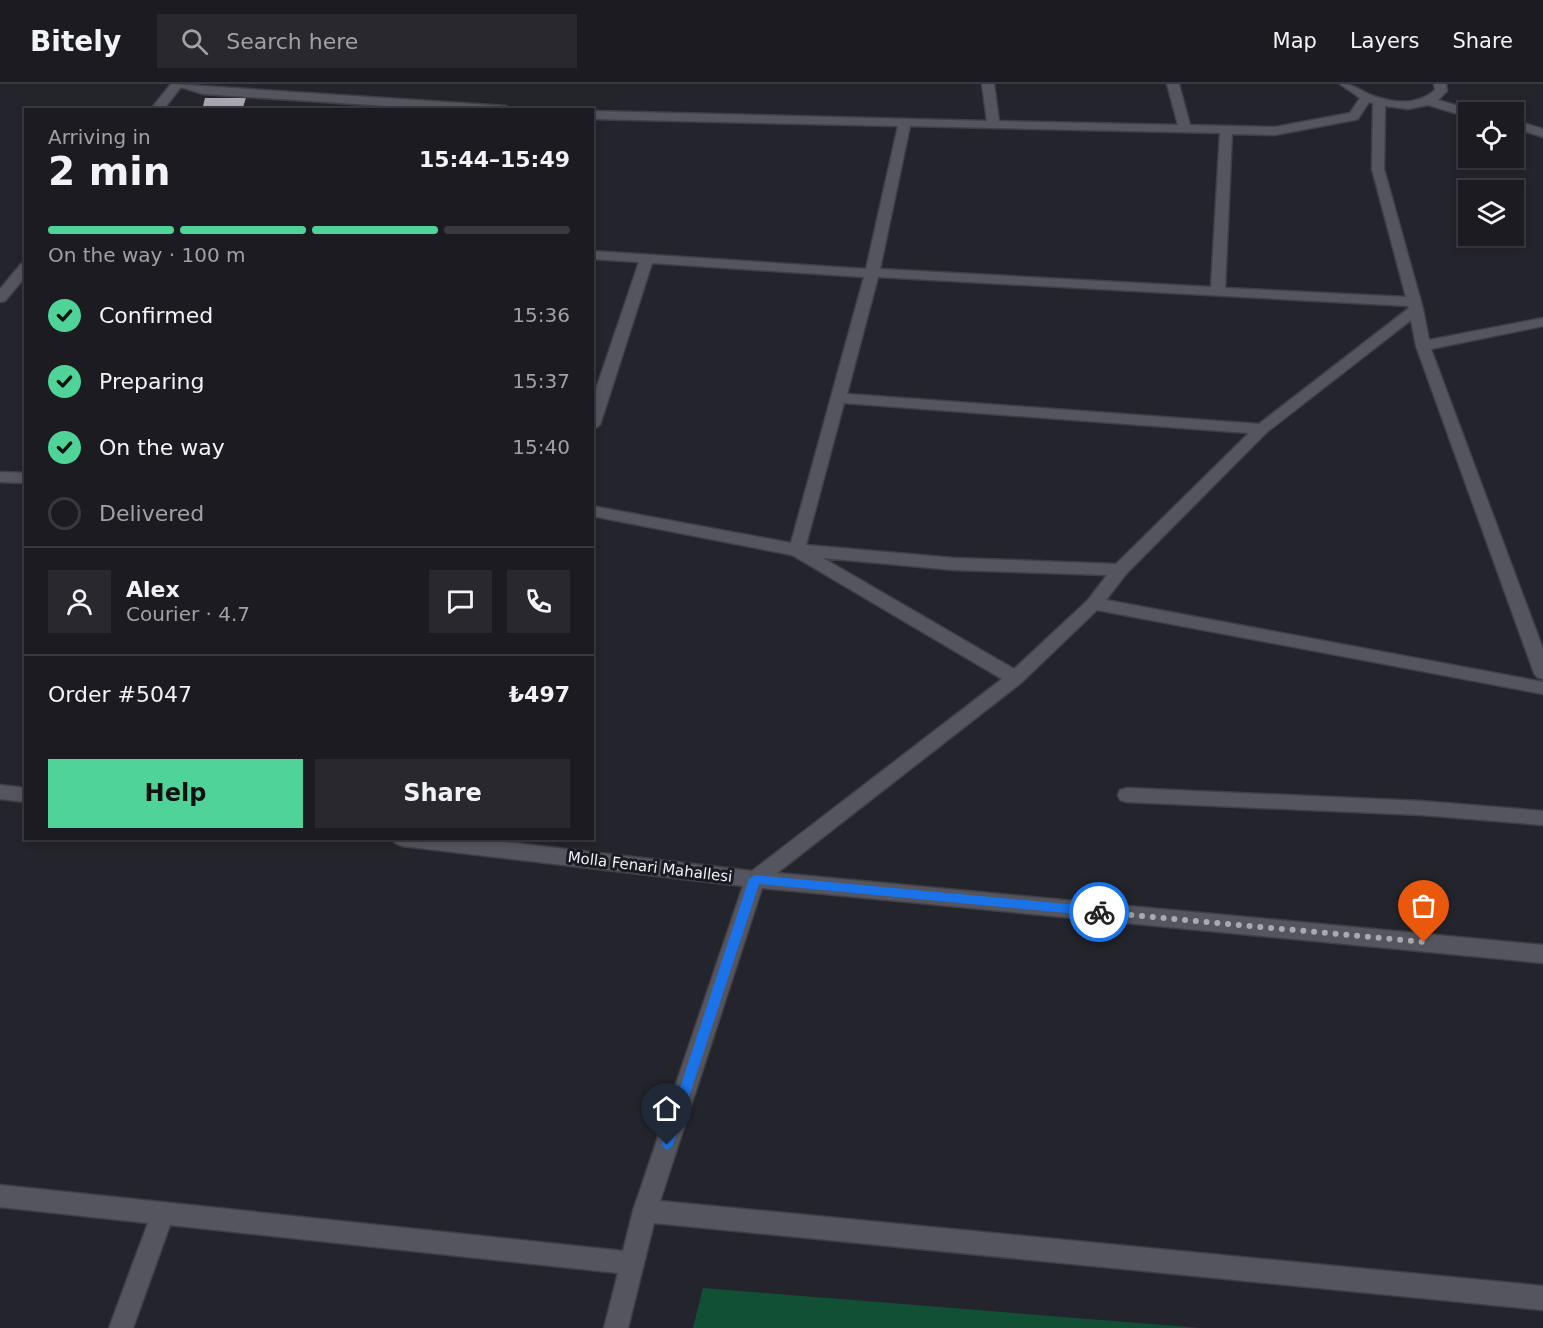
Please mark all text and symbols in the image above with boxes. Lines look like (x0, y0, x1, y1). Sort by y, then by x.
search box (157, 14, 577, 68)
text: Bitely (30, 25, 121, 58)
icon: search (178, 25, 211, 58)
text: Search here (226, 29, 358, 54)
text: Map (1273, 29, 1317, 53)
text: Layers (1350, 29, 1419, 53)
text: Share (1452, 29, 1513, 53)
map controls (1458, 102, 1524, 246)
button: locate (1458, 102, 1524, 168)
text: Arriving in (48, 125, 151, 149)
text: 15:44–15:49 (419, 147, 570, 172)
text: 2 min (48, 149, 170, 194)
button: layers (1458, 180, 1524, 246)
text: On the way · 100 m (48, 243, 246, 267)
icon: check (48, 299, 81, 332)
text: Confirmed (99, 303, 213, 328)
text: 15:36 (512, 303, 570, 327)
icon: check (48, 365, 81, 398)
text: Preparing (99, 369, 205, 394)
text: 15:37 (512, 369, 570, 393)
icon: check (48, 431, 81, 464)
text: On the way (99, 435, 225, 460)
text: 15:40 (512, 435, 570, 459)
text: Delivered (99, 501, 204, 526)
button: person (48, 570, 111, 633)
button: chat (429, 570, 492, 633)
button: phone (507, 570, 570, 633)
text: Alex (126, 577, 180, 602)
text: Courier · 4.7 (126, 602, 250, 626)
text: Order #5047 (48, 682, 192, 707)
text: ₺497 (509, 682, 570, 707)
button: Help (48, 759, 303, 828)
button: Share (315, 759, 570, 828)
street label: Molla Fenari Mahallesi (567, 848, 733, 886)
pin (1398, 880, 1449, 942)
courier (1069, 882, 1129, 942)
icon: bag (1407, 889, 1440, 922)
icon: bike (1083, 896, 1116, 929)
pin (641, 1083, 692, 1145)
icon: home (650, 1092, 683, 1125)

